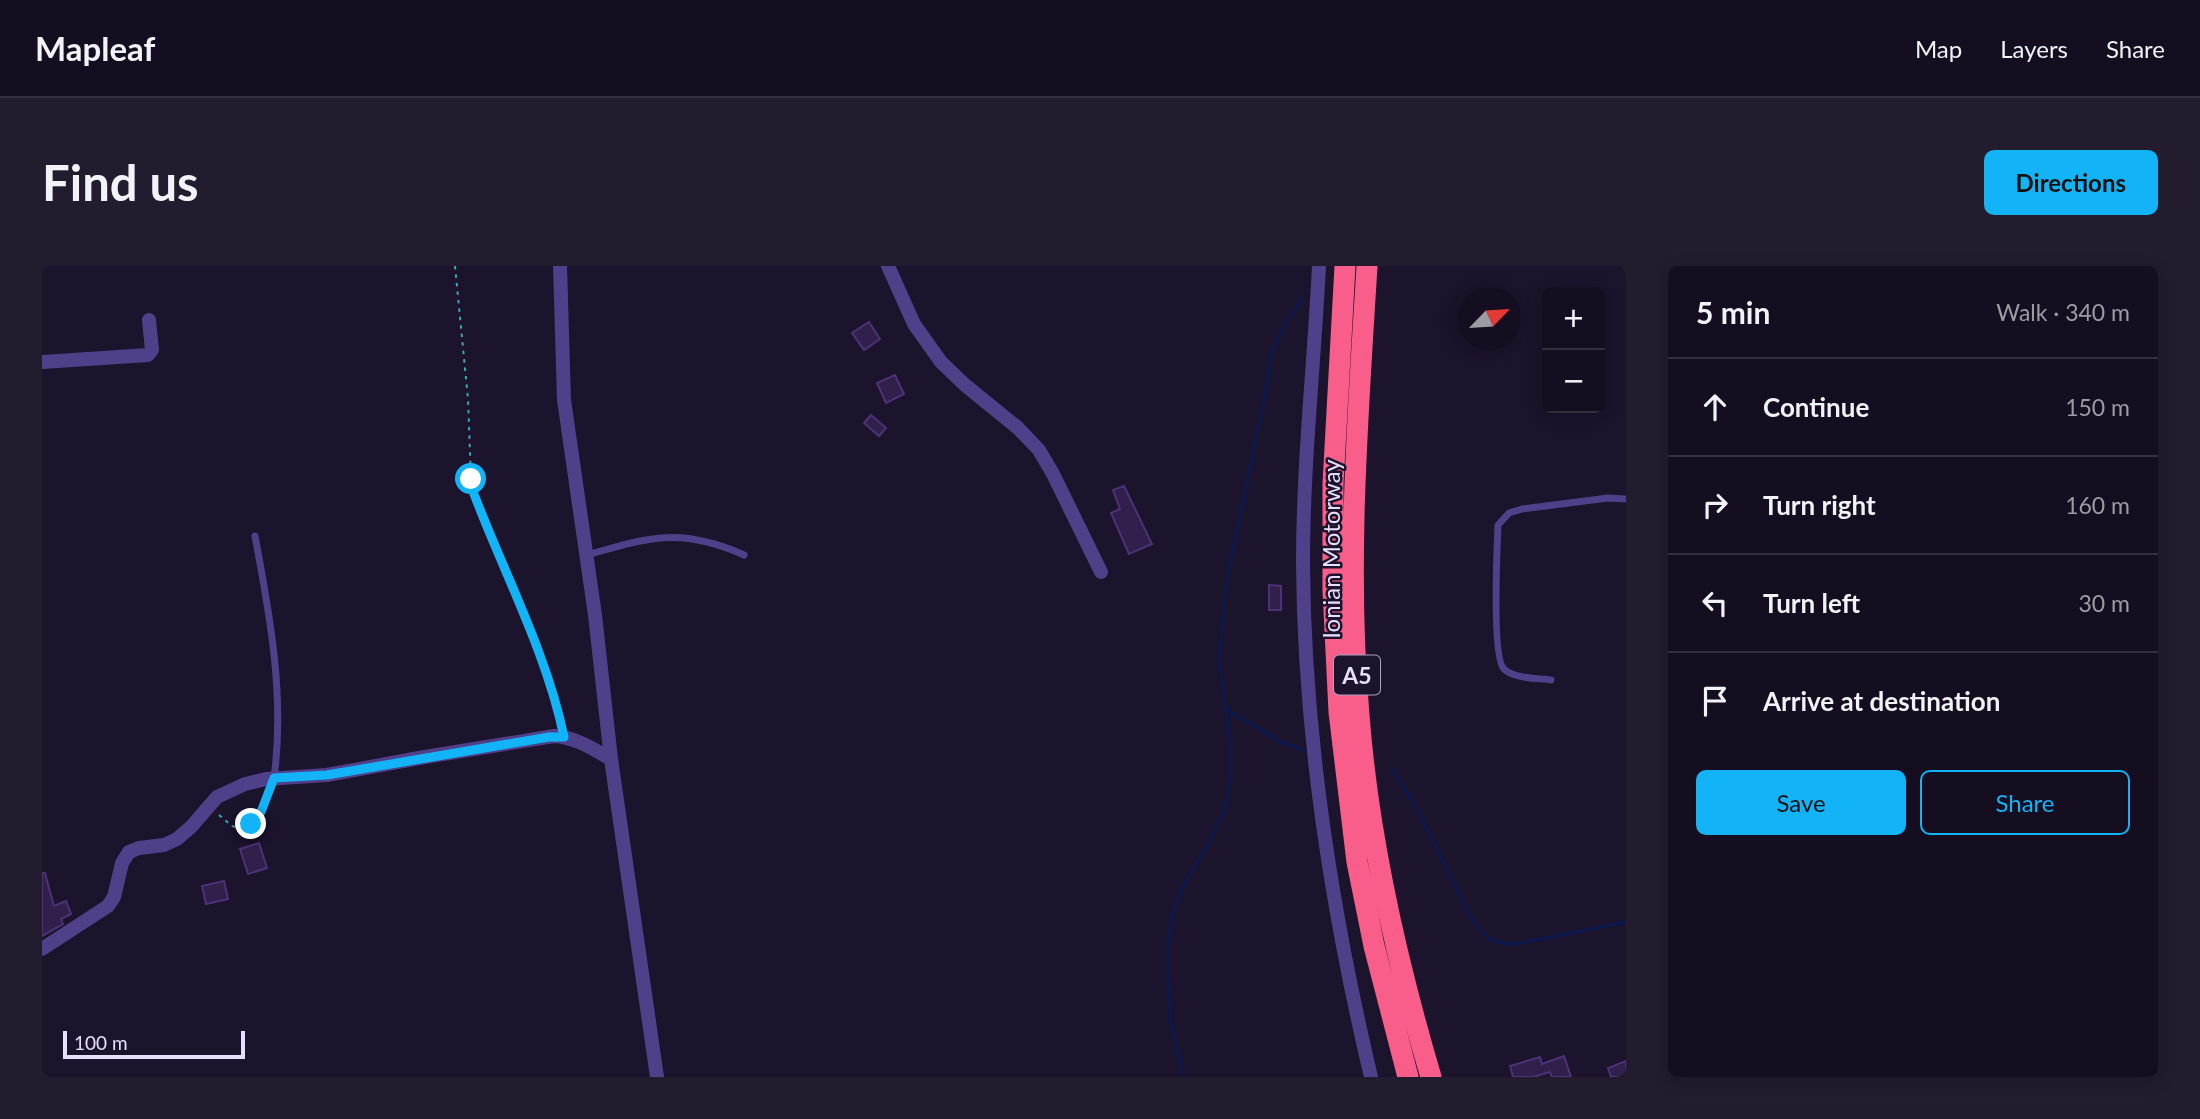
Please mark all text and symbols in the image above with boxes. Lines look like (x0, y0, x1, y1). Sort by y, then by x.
text: Mapleaf (35, 28, 155, 68)
text: Map (1915, 34, 1962, 63)
text: Layers (2000, 34, 2068, 63)
text: Share (2106, 34, 2165, 63)
button: Directions (1984, 150, 2158, 215)
text: Find us (42, 153, 199, 211)
north arrow (1458, 287, 1521, 350)
map controls (1542, 287, 1605, 413)
button: + (1542, 287, 1605, 350)
text: 5 min (1696, 294, 1770, 330)
text: Walk · 340 m (1996, 298, 2130, 326)
button: − (1542, 350, 1605, 413)
icon: ahead (1696, 388, 1734, 426)
text: Continue (1763, 391, 1869, 423)
text: 150 m (2065, 393, 2130, 421)
street label: Ionian Motorway (1316, 459, 1345, 639)
route start (455, 463, 486, 494)
icon: right (1696, 486, 1734, 524)
text: Turn right (1763, 489, 1876, 521)
text: 160 m (2065, 491, 2130, 519)
icon: left (1696, 584, 1734, 622)
text: Turn left (1763, 587, 1860, 619)
text: 30 m (2079, 589, 2130, 617)
road number: Α5 (1334, 656, 1380, 694)
icon: arrive (1696, 682, 1734, 720)
text: Arrive at destination (1763, 685, 2000, 717)
button: Save (1696, 770, 1906, 835)
button: Share (1920, 770, 2130, 835)
route end (235, 808, 266, 839)
scale bar (63, 1028, 245, 1060)
text: 100 m (74, 1031, 128, 1054)

